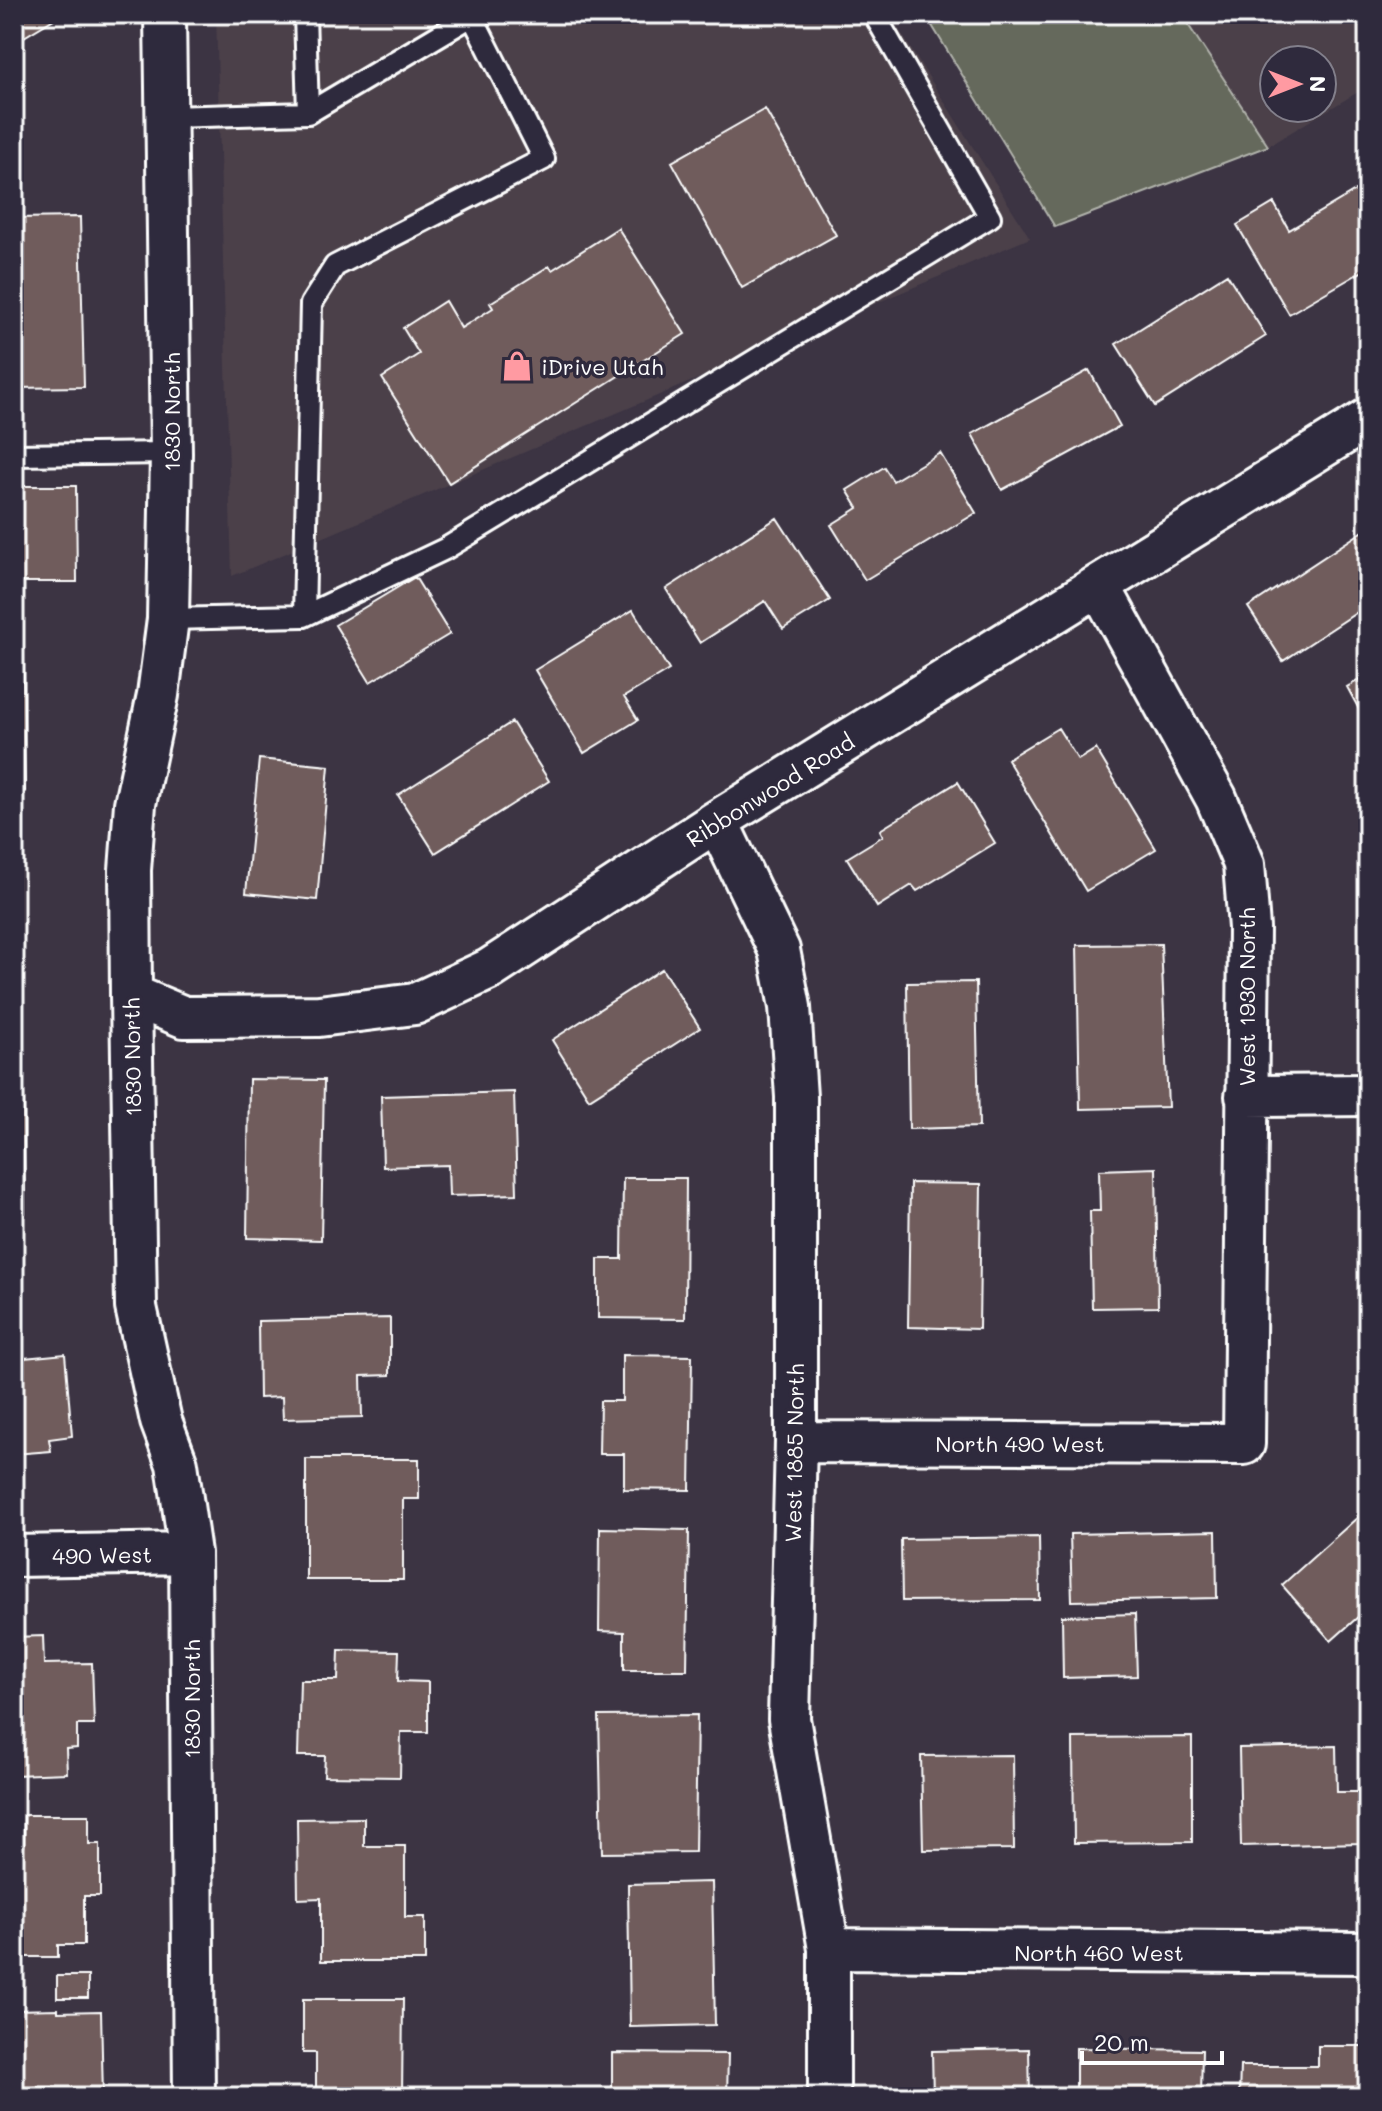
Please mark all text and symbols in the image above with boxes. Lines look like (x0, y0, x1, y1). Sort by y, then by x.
north arrow (1258, 44, 1338, 124)
text: N (1304, 76, 1333, 92)
shop icon: iDrive Utah (500, 349, 534, 383)
street label: 1830 North (157, 352, 186, 472)
place label: iDrive Utah (541, 352, 663, 381)
street label: Ribbonwood Road (680, 727, 860, 853)
street label: West 1930 North (1232, 907, 1261, 1087)
street label: 1830 North (116, 997, 148, 1117)
street label: West 1885 North (778, 1363, 810, 1543)
street label: North 490 West (935, 1429, 1105, 1458)
street label: 490 West (52, 1540, 152, 1570)
street label: 1830 North (177, 1639, 206, 1759)
street label: North 460 West (1014, 1938, 1184, 1967)
scale bar (1082, 2015, 1222, 2065)
text: 20 m (1094, 2026, 1149, 2057)

